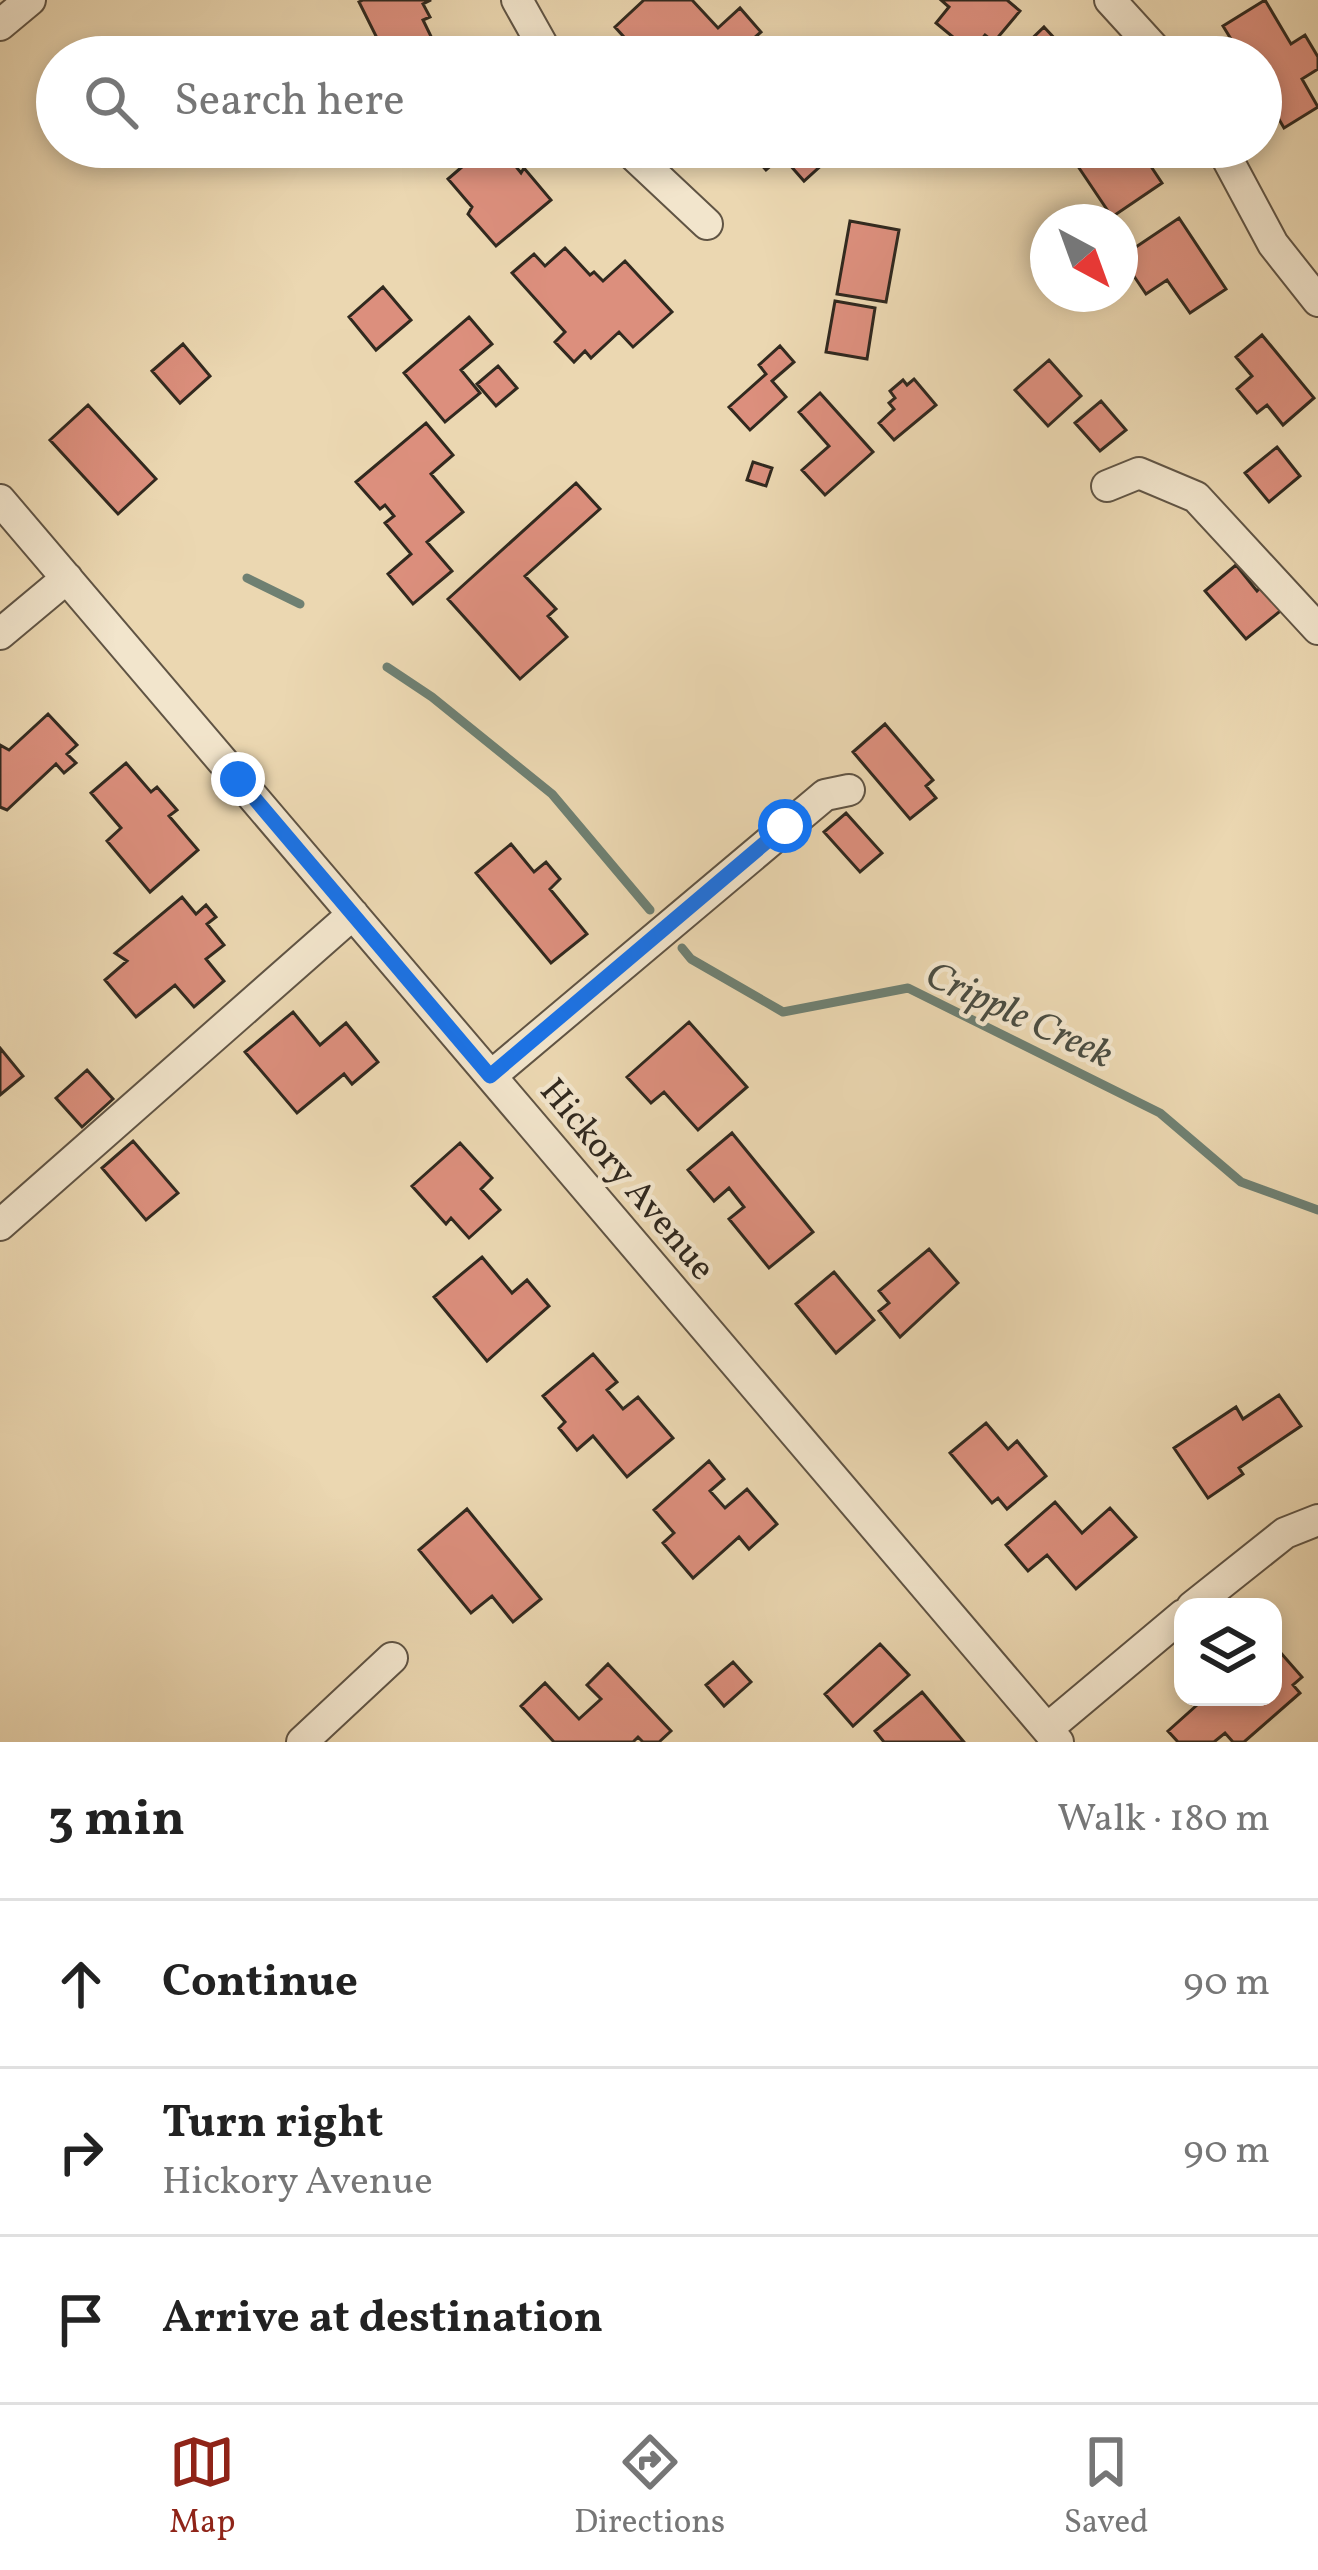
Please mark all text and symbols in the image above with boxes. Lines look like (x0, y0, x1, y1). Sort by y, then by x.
search box (36, 36, 1282, 168)
icon: search (78, 69, 144, 135)
text: Search here (174, 71, 405, 134)
north arrow (1030, 204, 1138, 312)
route end (211, 752, 265, 806)
route start (758, 799, 812, 853)
water label: Cripple Creek (916, 950, 1121, 1084)
street label: Hickory Avenue (526, 1069, 725, 1292)
map controls (1174, 1598, 1282, 1706)
button: layers (1174, 1598, 1282, 1706)
text: 3 min (48, 1785, 185, 1856)
text: Walk · 180 m (1057, 1793, 1270, 1847)
icon: ahead (48, 1951, 114, 2017)
text: Continue (162, 1952, 358, 2015)
text: 90 m (1183, 1957, 1270, 2011)
text: Turn right (162, 2093, 383, 2156)
icon: right (48, 2119, 114, 2185)
text: 90 m (1183, 2125, 1270, 2179)
text: Hickory Avenue (162, 2156, 433, 2210)
icon: arrive (48, 2287, 114, 2353)
text: Arrive at destination (162, 2288, 603, 2351)
tab: Map (169, 2429, 235, 2547)
tab: Directions (574, 2429, 725, 2547)
tab: Saved (1064, 2429, 1149, 2547)

